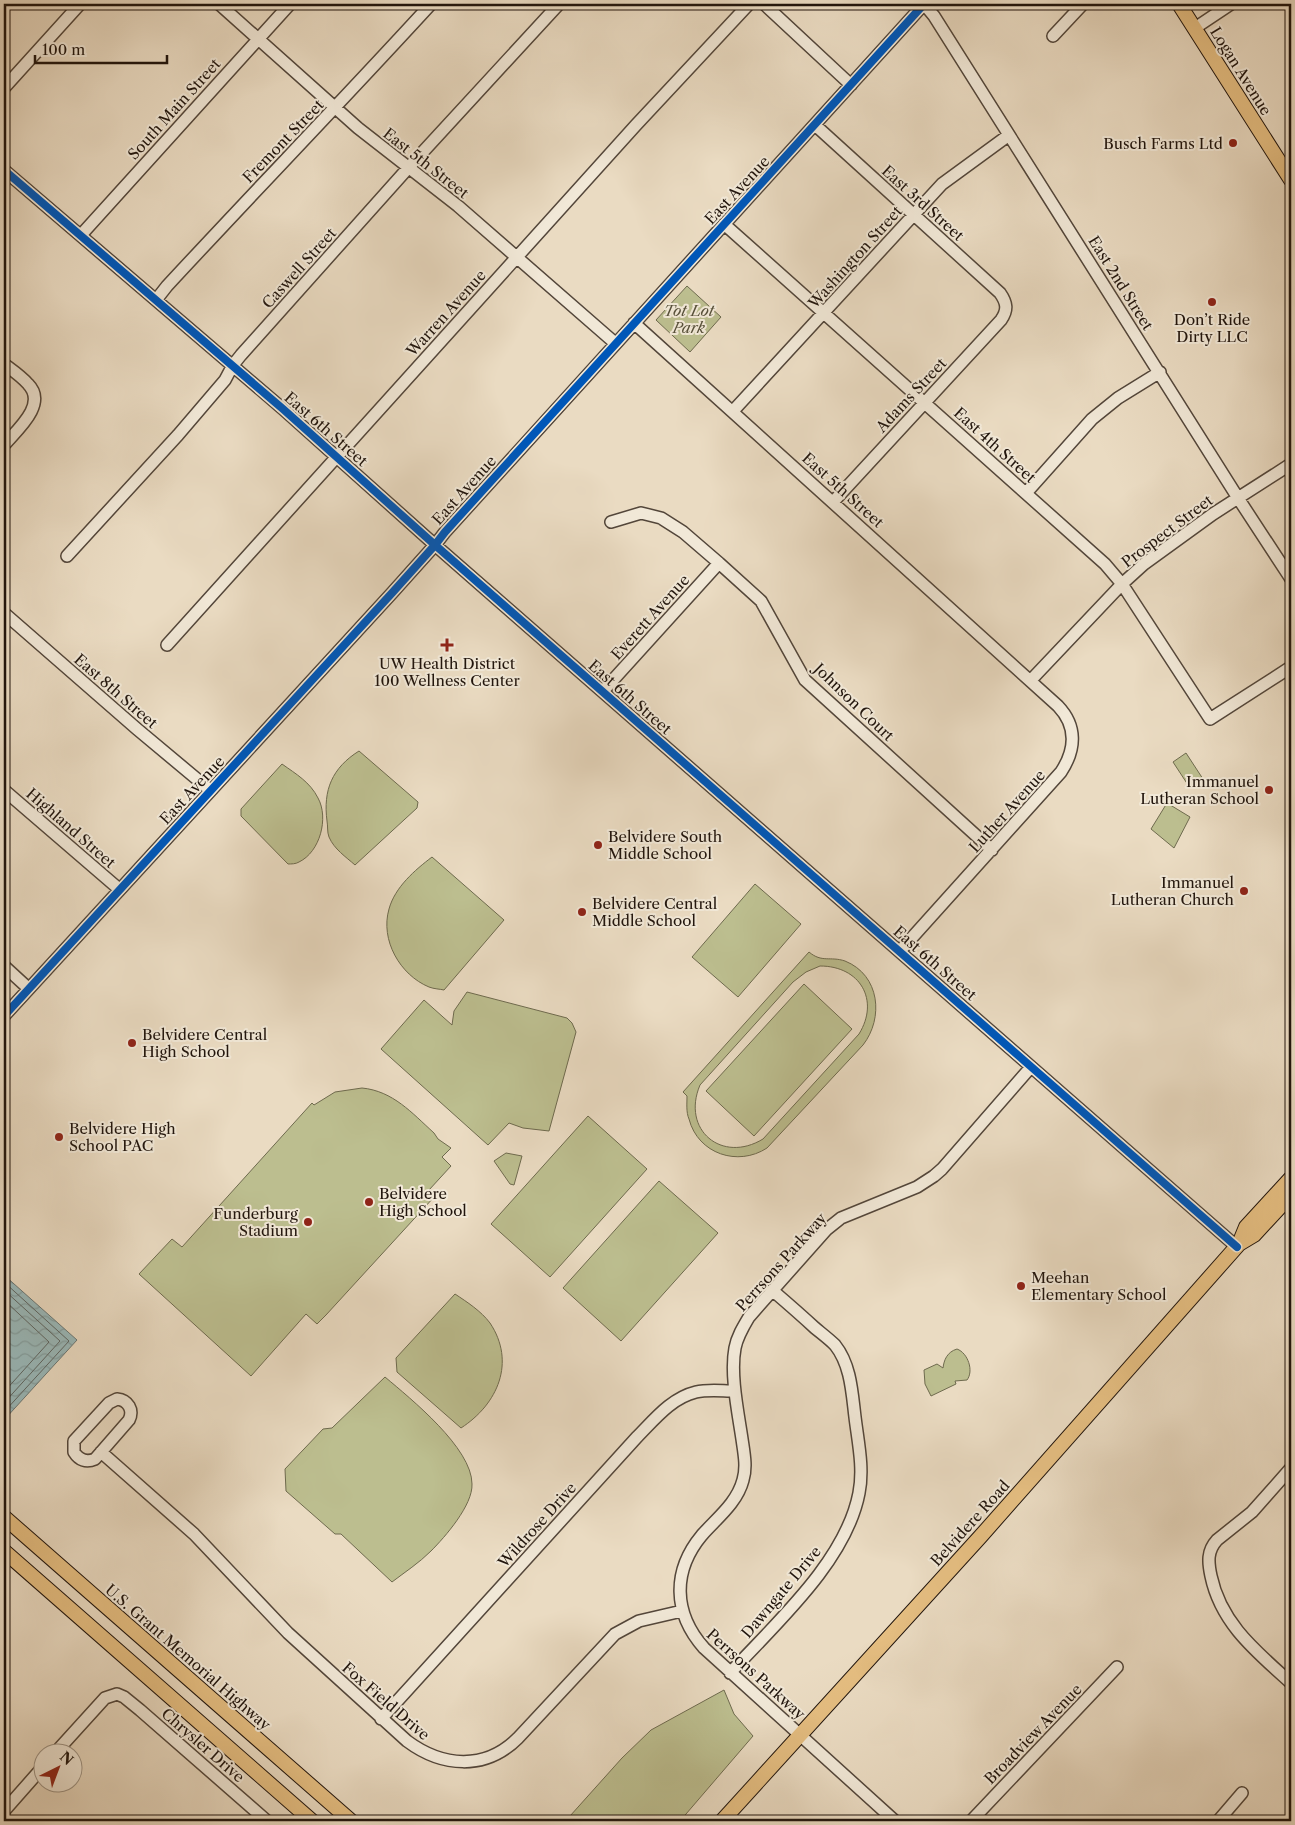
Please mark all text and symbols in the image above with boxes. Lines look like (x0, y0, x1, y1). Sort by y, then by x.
street label: Logan Avenue (1206, 23, 1276, 119)
scale bar (35, 32, 168, 64)
text: 100 m (42, 40, 85, 59)
street label: South Main Street (124, 54, 225, 163)
street label: Fremont Street (238, 95, 328, 187)
street label: East 5th Street (379, 124, 473, 203)
place label: Busch Farms Ltd (1103, 134, 1223, 153)
marker: Busch Farms Ltd (1227, 137, 1239, 149)
street label: East Avenue (700, 152, 774, 228)
street label: East 3rd Street (878, 161, 969, 245)
street label: Washington Street (803, 201, 906, 313)
street label: Caswell Street (258, 223, 341, 312)
street label: East 2nd Street (1084, 232, 1158, 334)
street label: Warren Avenue (401, 266, 490, 361)
marker: Don’t Ride Dirty LLC (1206, 296, 1218, 308)
park label: Tot Lot Park (664, 301, 715, 337)
place label: Don’t Ride Dirty LLC (1174, 310, 1250, 346)
street label: Adams Street (871, 353, 951, 437)
street label: East 6th Street (281, 388, 372, 471)
street label: East 4th Street (950, 403, 1040, 487)
street label: East 5th Street (798, 448, 888, 532)
street label: East Avenue (428, 451, 500, 529)
street label: Prospect Street (1118, 490, 1217, 571)
street label: Everett Avenue (607, 570, 693, 664)
marker: UW Health District 100 Wellness Center (440, 638, 454, 652)
street label: East 8th Street (70, 650, 162, 733)
place label: UW Health District 100 Wellness Center (374, 654, 520, 690)
street label: East 6th Street (585, 656, 676, 739)
street label: Johnson Court (809, 658, 898, 745)
street label: East Avenue (155, 752, 229, 828)
street label: Luther Avenue (965, 766, 1049, 856)
place label: Immanuel Lutheran School (1140, 772, 1260, 808)
street label: Highland Street (22, 784, 120, 872)
marker: Immanuel Lutheran School (1263, 784, 1275, 796)
place label: Belvidere South Middle School (608, 827, 723, 863)
marker: Belvidere South Middle School (592, 839, 604, 851)
place label: Immanuel Lutheran Church (1111, 873, 1235, 909)
marker: Immanuel Lutheran Church (1238, 885, 1250, 897)
place label: Belvidere Central Middle School (592, 894, 718, 930)
marker: Belvidere Central Middle School (576, 906, 588, 918)
street label: East 6th Street (890, 922, 981, 1005)
place label: Belvidere Central High School (142, 1025, 268, 1061)
marker: Belvidere Central High School (126, 1037, 138, 1049)
place label: Belvidere High School PAC (69, 1119, 176, 1155)
marker: Belvidere High School PAC (53, 1131, 65, 1143)
place label: Belvidere High School (379, 1184, 467, 1220)
marker: Belvidere High School (363, 1196, 375, 1208)
place label: Funderburg Stadium (213, 1204, 298, 1240)
street label: Perrsons Parkway (732, 1208, 831, 1315)
marker: Funderburg Stadium (302, 1216, 314, 1228)
place label: Meehan Elementary School (1031, 1268, 1167, 1304)
marker: Meehan Elementary School (1015, 1280, 1027, 1292)
street label: Belvidere Road (926, 1476, 1014, 1570)
street label: Wildrose Drive (493, 1479, 580, 1572)
street label: Dawngate Drive (737, 1542, 825, 1642)
street label: U.S. Grant Memorial Highway (101, 1580, 275, 1734)
street label: Perrsons Parkway (703, 1625, 810, 1724)
street label: Fox Field Drive (338, 1658, 434, 1744)
street label: Broadview Avenue (980, 1680, 1086, 1788)
street label: Chrysler Drive (158, 1704, 248, 1786)
north arrow (32, 1742, 82, 1792)
text: N (56, 1748, 77, 1769)

